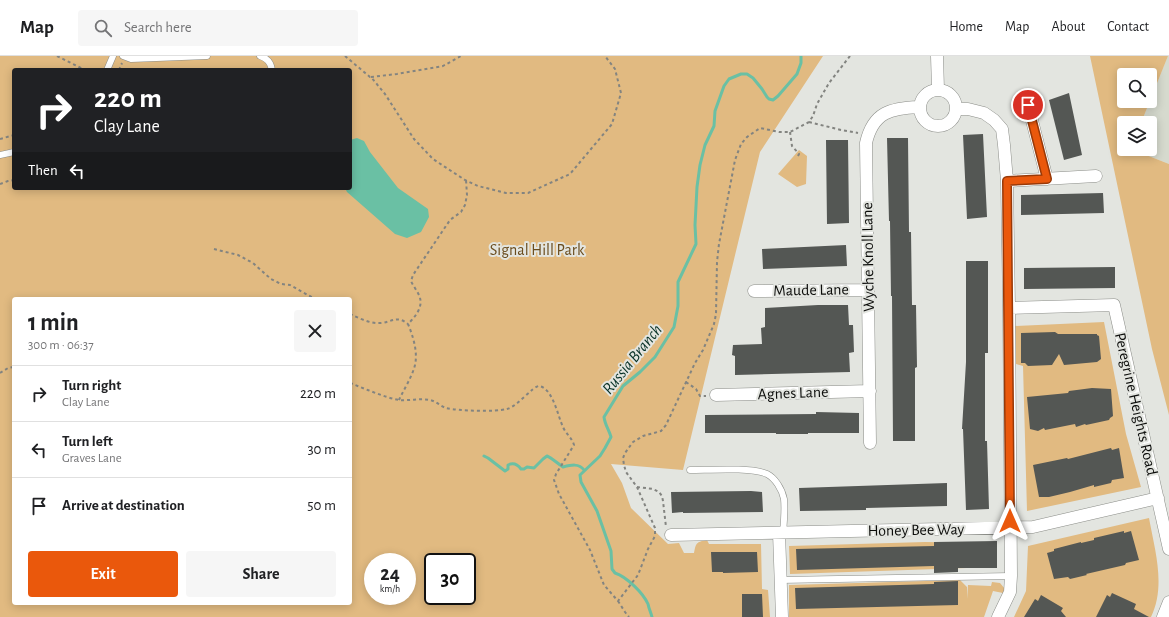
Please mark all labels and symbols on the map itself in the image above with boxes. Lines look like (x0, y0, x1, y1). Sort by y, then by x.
pin (1011, 88, 1045, 122)
street label: Wyche Knoll Lane (859, 202, 878, 312)
park label: Signal Hill Park (490, 242, 585, 258)
street label: Maude Lane (773, 281, 849, 299)
water label: Russia Branch (599, 321, 665, 397)
street label: Peregrine Heights Road (1112, 331, 1160, 477)
street label: Agnes Lane (757, 384, 829, 402)
position arrow (989, 500, 1031, 542)
street label: Honey Bee Way (868, 521, 965, 540)
speed limit sign: 30 (424, 553, 476, 605)

